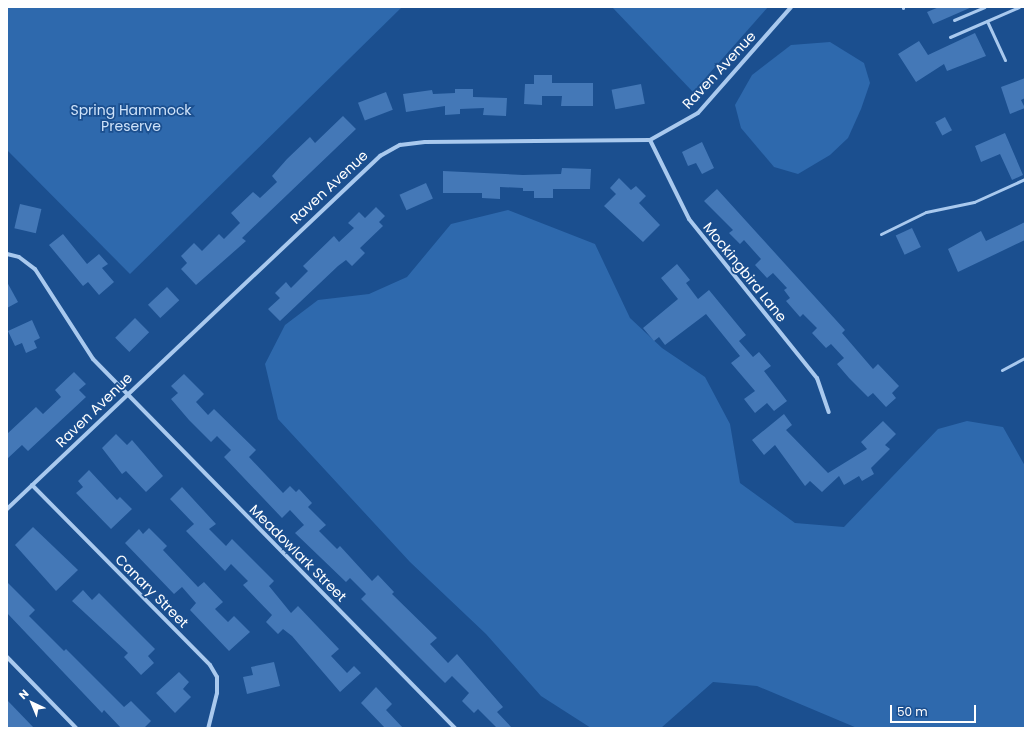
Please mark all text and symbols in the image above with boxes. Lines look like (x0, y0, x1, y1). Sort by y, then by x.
street label: Raven Avenue (679, 28, 759, 112)
park label: Spring Hammock Preserve (70, 102, 192, 134)
street label: Raven Avenue (287, 147, 371, 227)
street label: Mockingbird Lane (700, 219, 790, 325)
street label: Raven Avenue (52, 369, 136, 451)
street label: Meadowlark Street (246, 501, 350, 605)
street label: Canary Street (112, 551, 192, 631)
north arrow (12, 683, 52, 723)
text: N (15, 686, 32, 703)
scale bar (892, 697, 978, 723)
text: 50 m (897, 703, 928, 720)

